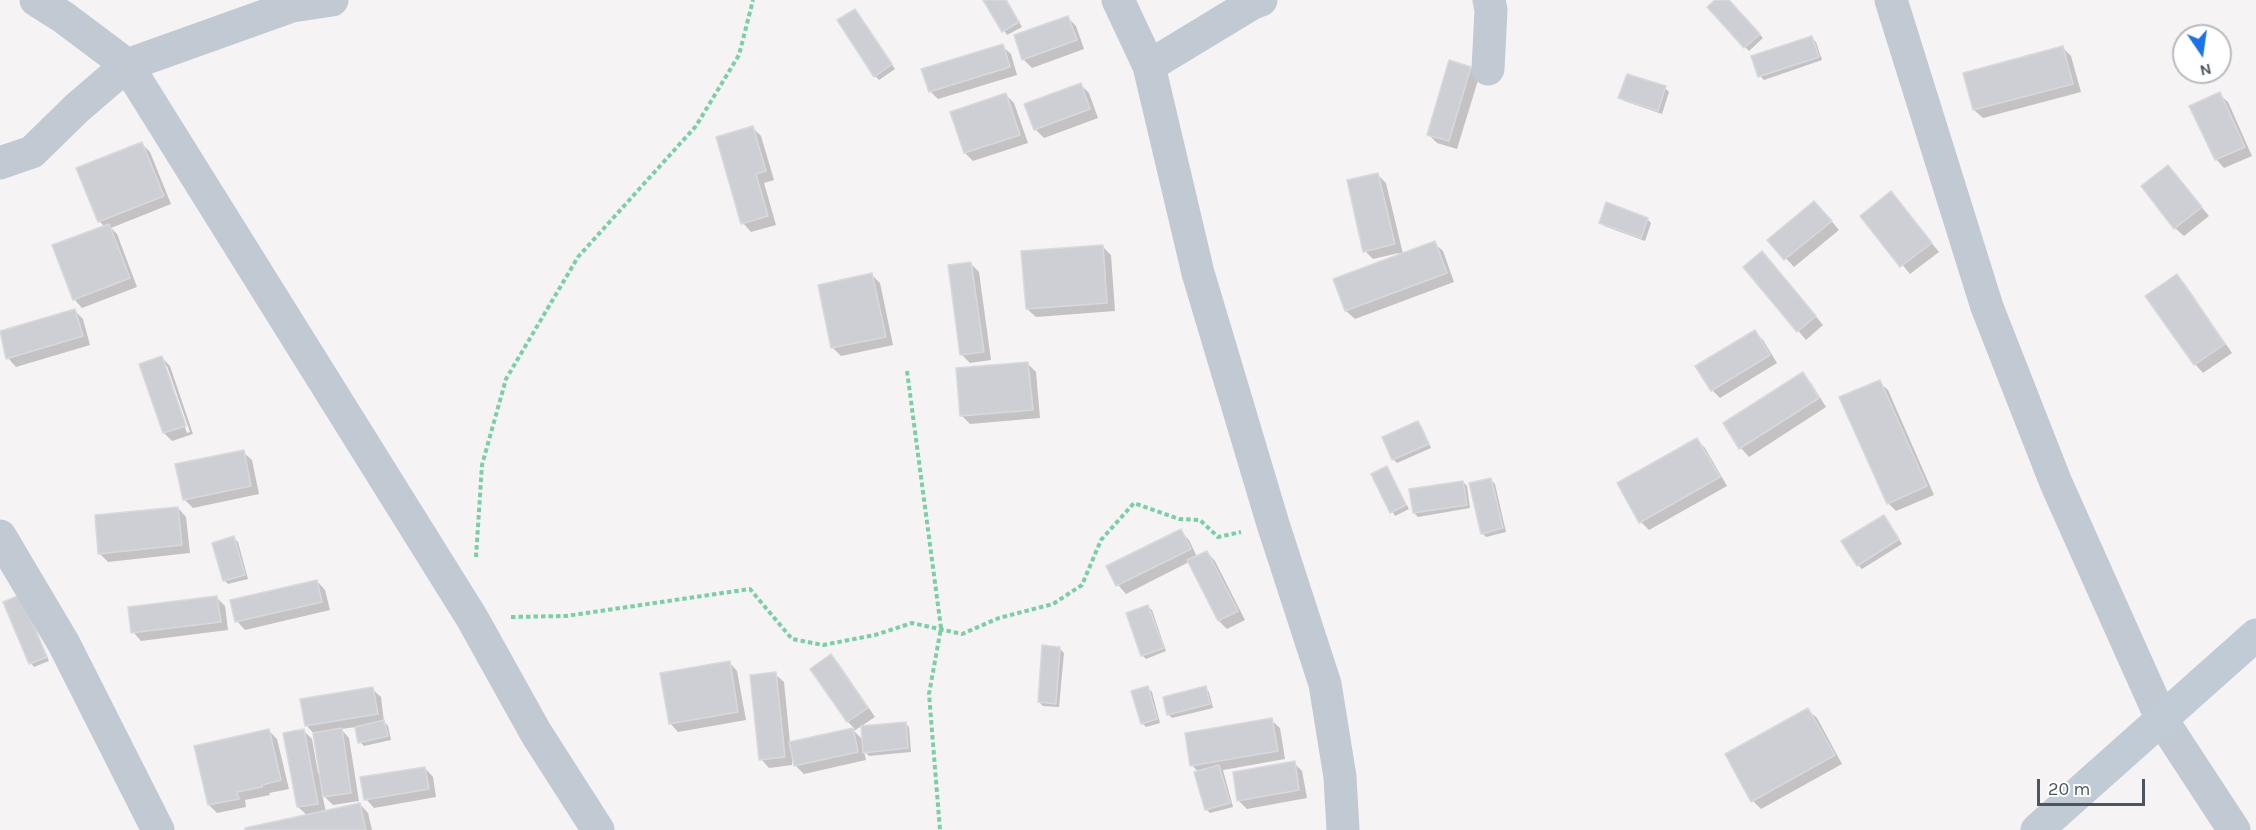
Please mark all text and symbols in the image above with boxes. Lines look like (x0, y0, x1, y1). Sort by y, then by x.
north arrow (2172, 24, 2232, 84)
text: N (2198, 60, 2213, 81)
scale bar (2040, 767, 2148, 805)
text: 20 m (2048, 778, 2090, 800)

